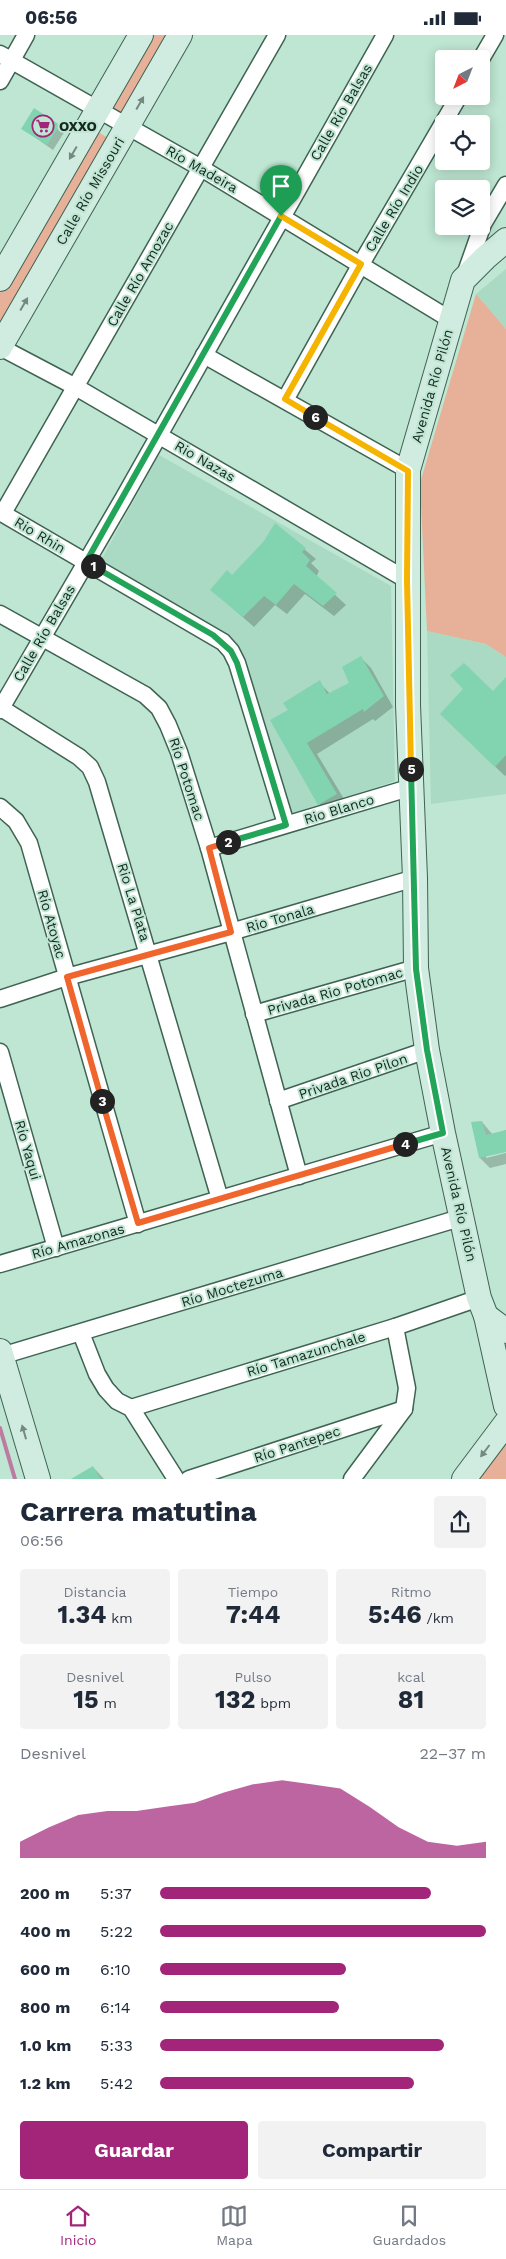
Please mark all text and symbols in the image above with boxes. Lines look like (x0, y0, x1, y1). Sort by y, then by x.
text: 06:56 (25, 6, 77, 29)
north arrow (435, 50, 490, 105)
map controls (435, 50, 490, 235)
street label: Calle Río Balsas (307, 61, 375, 163)
one-way arrow (136, 96, 145, 109)
supermarket icon: OXXO (31, 114, 55, 138)
button: locate (435, 115, 490, 170)
place label: OXXO (59, 118, 97, 134)
street label: Calle Río Missouri (53, 134, 127, 248)
street label: Río Madeira (163, 142, 241, 196)
one-way arrow (68, 146, 77, 159)
street label: Calle Río Indio (362, 162, 426, 254)
pin (260, 165, 302, 216)
icon: arrive (267, 172, 295, 200)
button: layers (435, 180, 490, 235)
street label: Calle Río Amozac (103, 218, 177, 329)
one-way arrow (20, 298, 29, 311)
street label: Avenida Río Pilón (408, 327, 456, 445)
pin: 6 (302, 405, 328, 429)
text: 6 (311, 409, 320, 425)
street label: Rio Nazas (172, 437, 238, 485)
street label: Rio Rhin (12, 514, 68, 556)
pin: 1 (80, 553, 106, 579)
text: 1 (90, 558, 97, 574)
street label: Calle Río Balsas (10, 582, 78, 684)
street label: Río Potomac (166, 736, 208, 823)
pin: 5 (398, 757, 424, 781)
text: 5 (407, 761, 416, 777)
street label: Rio Blanco (302, 791, 376, 827)
pin: 2 (216, 829, 240, 855)
text: 2 (224, 834, 233, 850)
street label: Rio La Plata (114, 861, 154, 943)
street label: Río Atoyac (34, 888, 70, 961)
street label: Rio Tonala (244, 901, 316, 935)
street label: Privada Rio Potomac (265, 964, 405, 1018)
street label: Privada Rio Pilon (297, 1050, 409, 1102)
pin: 3 (90, 1089, 114, 1113)
text: 3 (98, 1093, 107, 1109)
street label: Río Yaqui (12, 1118, 44, 1182)
pin: 4 (392, 1131, 418, 1157)
text: 4 (401, 1136, 410, 1152)
street label: Avenida Río Pilón (438, 1145, 480, 1263)
street label: Río Amazonas (30, 1220, 126, 1262)
street label: Río Moctezuma (179, 1264, 285, 1310)
street label: Río Tamazunchale (245, 1328, 367, 1380)
street label: Río Pantepec (252, 1422, 342, 1465)
one-way arrow (19, 1425, 27, 1440)
one-way arrow (480, 1444, 490, 1458)
text: Carrera matutina (20, 1495, 257, 1528)
button: share (434, 1496, 486, 1548)
text: 06:56 (20, 1531, 63, 1550)
text: Distancia (63, 1584, 127, 1600)
text: Tiempo (228, 1584, 278, 1600)
text: Ritmo (391, 1584, 431, 1600)
text: 1.34 (57, 1600, 106, 1629)
text: 7:44 (226, 1600, 280, 1629)
text: 5:46 (368, 1600, 422, 1629)
text: km (106, 1610, 133, 1626)
text: /km (422, 1610, 454, 1626)
text: Desnivel (66, 1669, 124, 1685)
text: Pulso (234, 1669, 272, 1685)
text: kcal (397, 1669, 425, 1685)
text: 15 (73, 1685, 99, 1714)
text: 132 (215, 1685, 255, 1714)
text: 81 (398, 1685, 424, 1714)
text: m (99, 1695, 117, 1711)
text: bpm (255, 1695, 291, 1711)
text: Desnivel (20, 1744, 86, 1763)
text: 22–37 m (419, 1744, 486, 1763)
text: 200 m (20, 1884, 70, 1903)
text: 5:37 (100, 1884, 132, 1903)
text: 400 m (20, 1922, 71, 1941)
text: 5:22 (100, 1922, 133, 1941)
text: 600 m (20, 1960, 70, 1979)
text: 6:10 (100, 1960, 131, 1979)
text: 800 m (20, 1998, 70, 2017)
text: 6:14 (100, 1998, 130, 2017)
text: 1.0 km (20, 2036, 71, 2055)
text: 5:33 (100, 2036, 133, 2055)
text: 1.2 km (20, 2074, 71, 2093)
text: 5:42 (100, 2074, 133, 2093)
button: Guardar (20, 2121, 248, 2179)
button: Compartir (258, 2121, 486, 2179)
tab: Inicio (60, 2202, 96, 2248)
tab: Mapa (216, 2202, 253, 2248)
tab: Guardados (373, 2202, 446, 2248)

